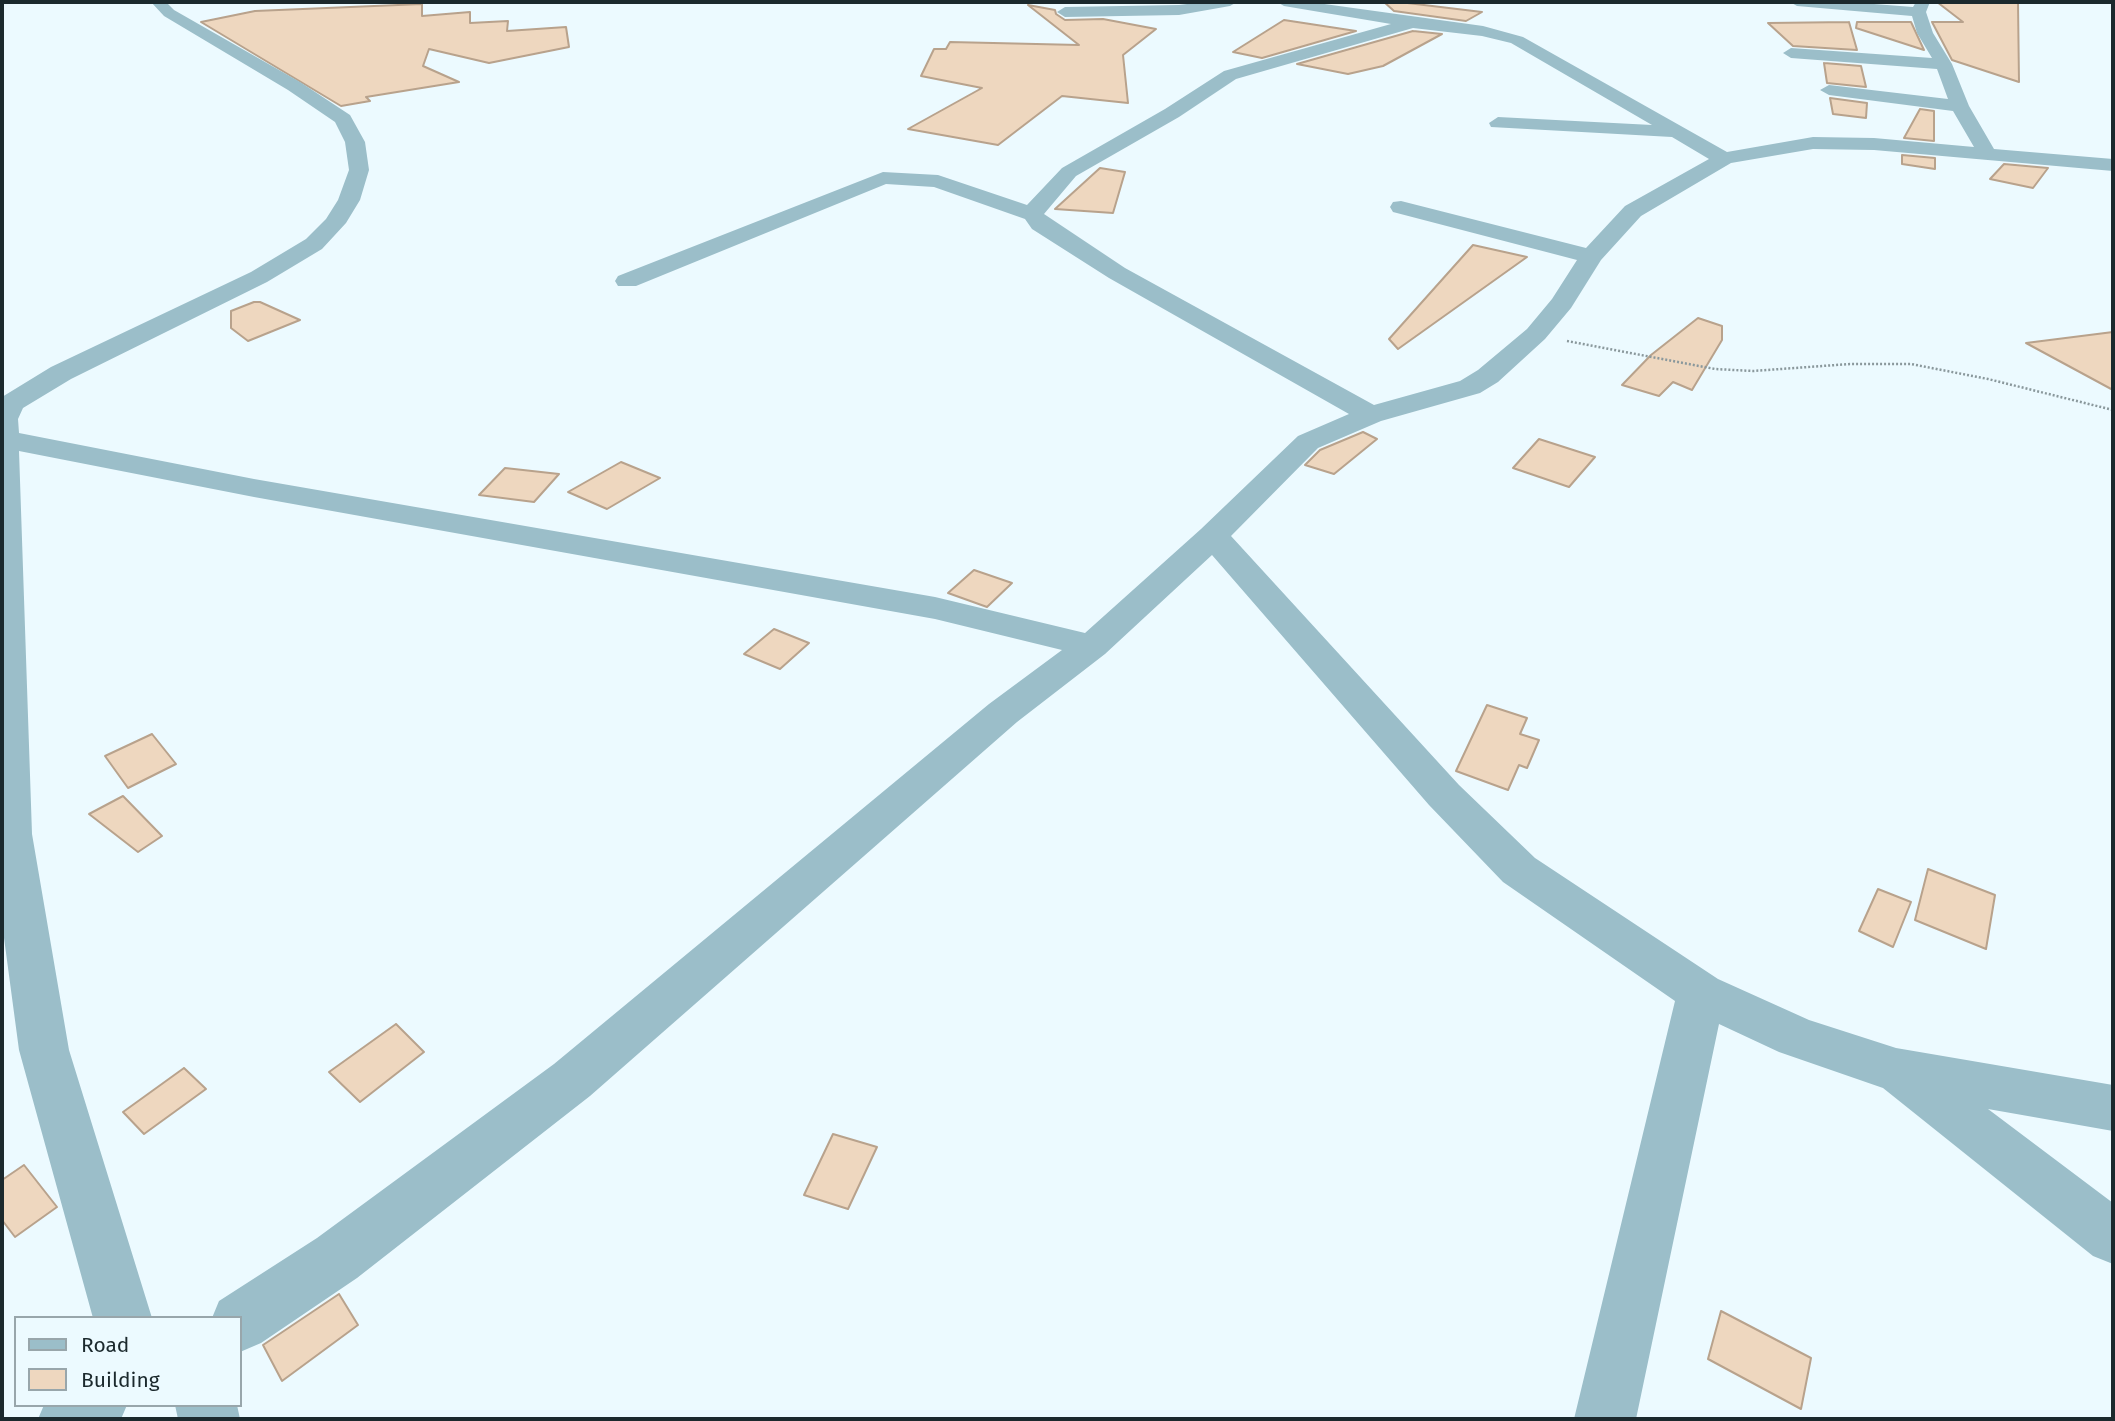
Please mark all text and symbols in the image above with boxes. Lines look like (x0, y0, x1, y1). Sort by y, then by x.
legend (14, 1316, 242, 1407)
text: Road (81, 1332, 129, 1358)
text: Building (81, 1367, 160, 1393)

